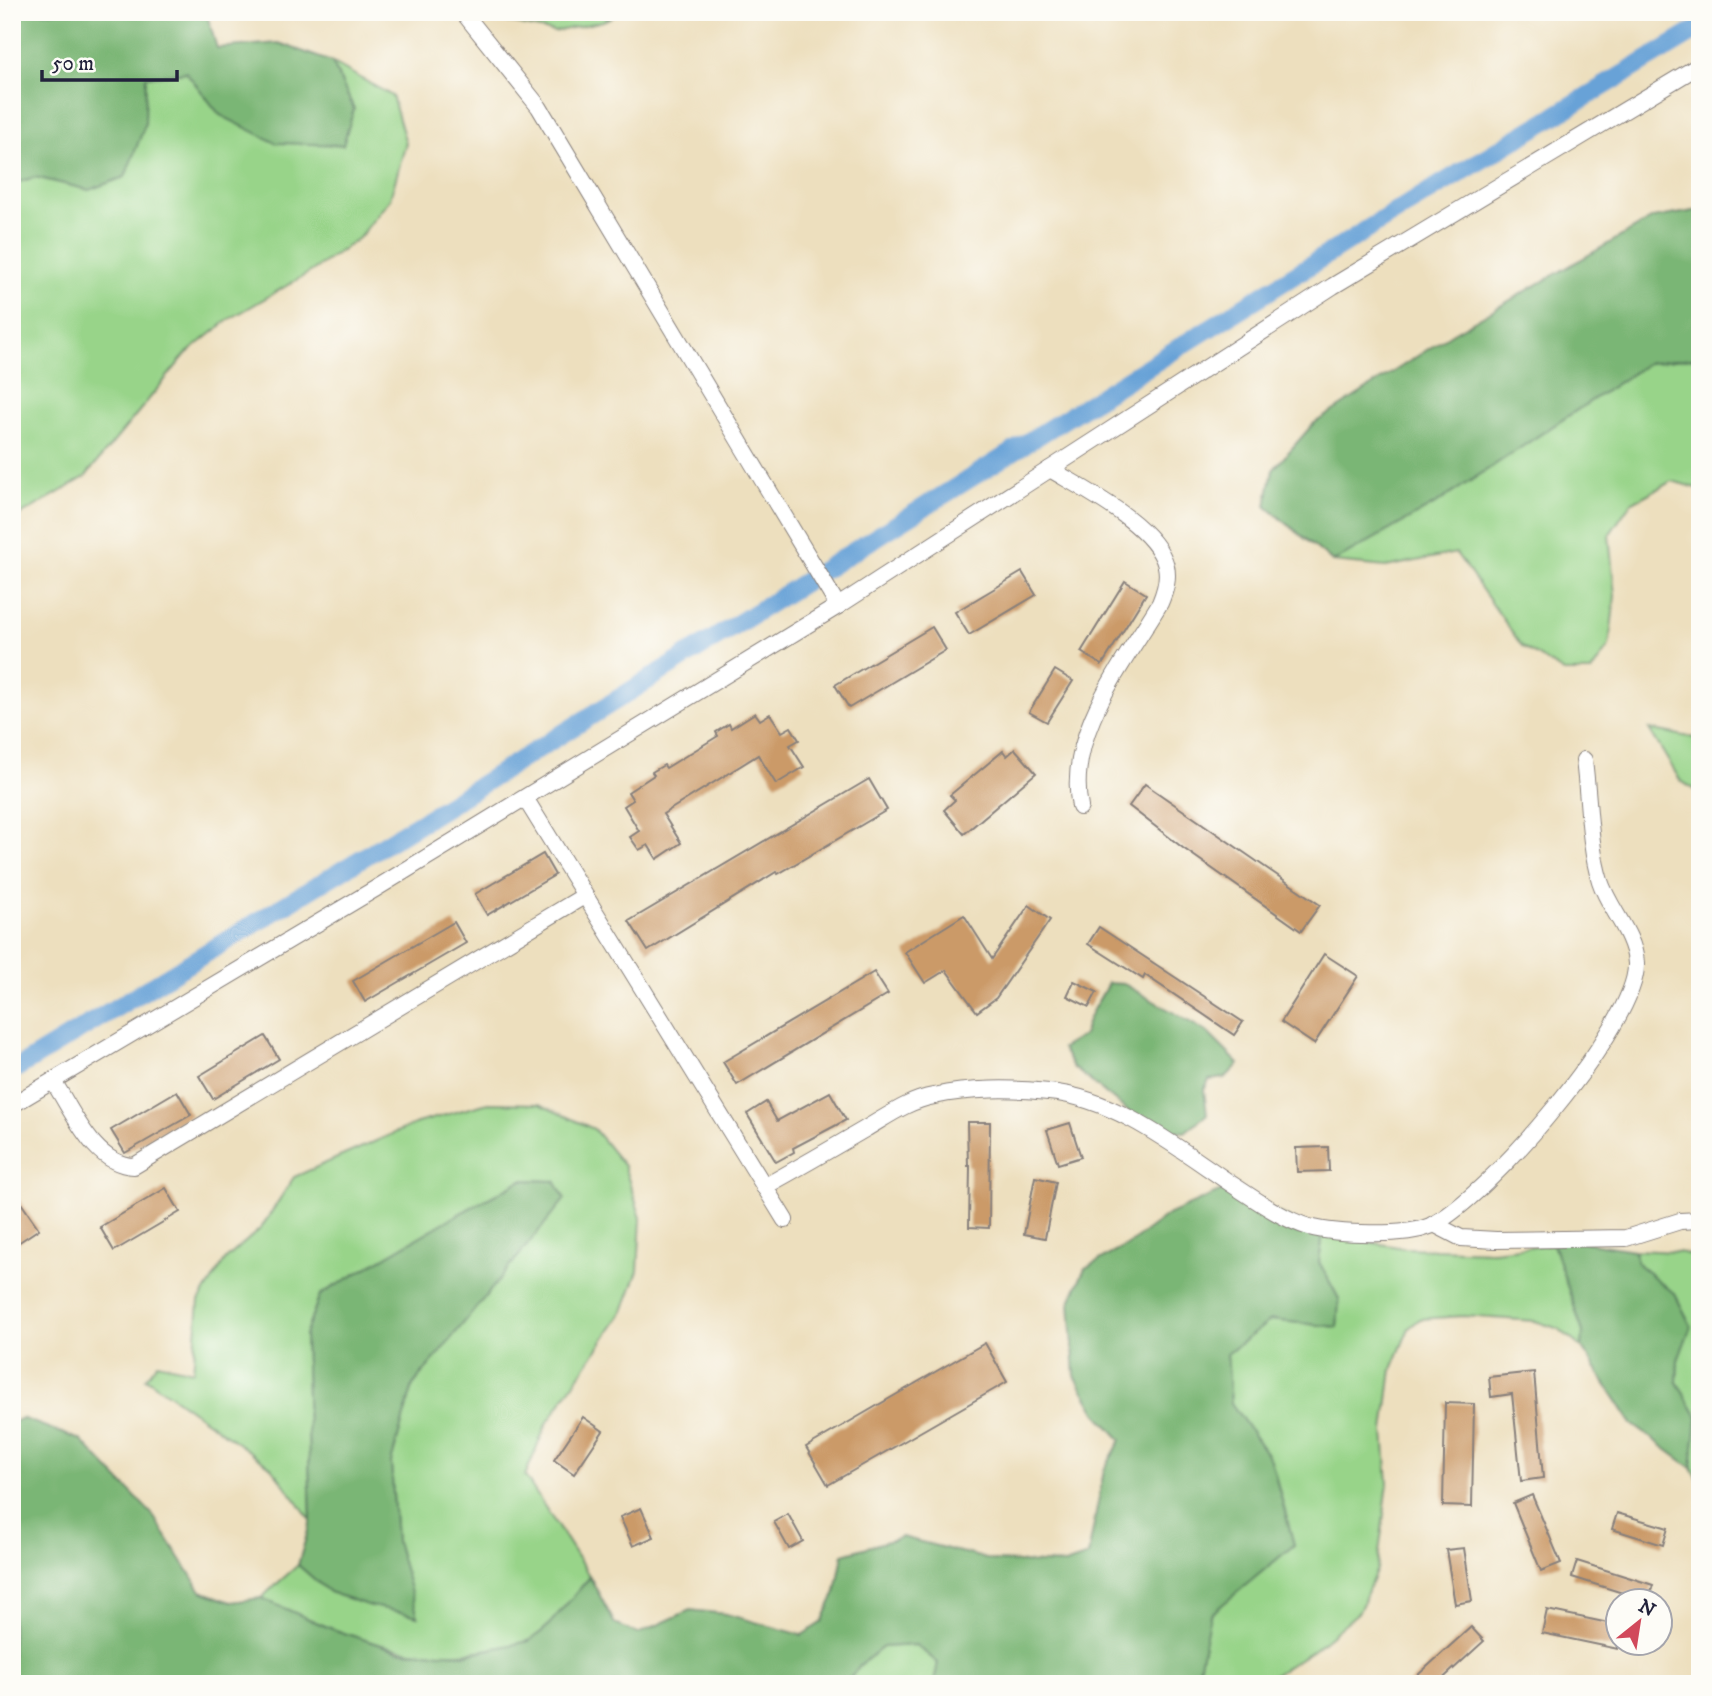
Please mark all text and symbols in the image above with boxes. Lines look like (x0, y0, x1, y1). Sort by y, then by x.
scale bar (42, 38, 177, 82)
text: 50 m (52, 51, 94, 77)
north arrow (1604, 1588, 1674, 1658)
text: N (1634, 1595, 1660, 1623)

